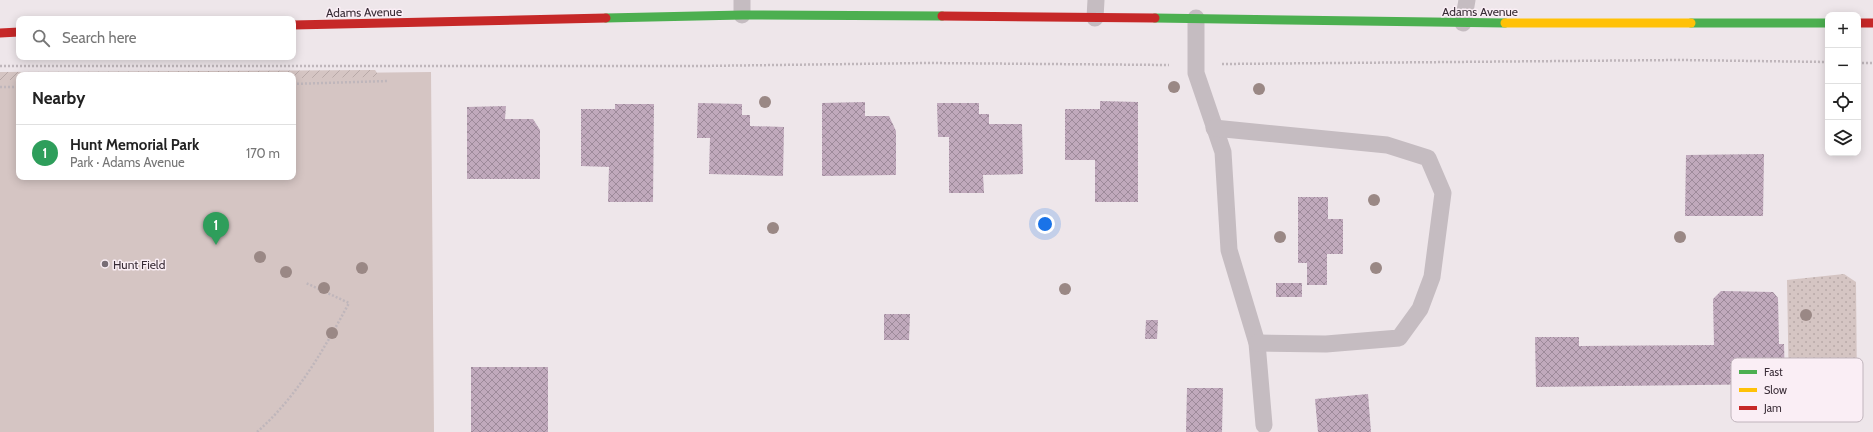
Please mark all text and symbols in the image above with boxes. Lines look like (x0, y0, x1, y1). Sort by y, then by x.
street label: Adams Avenue (326, 4, 402, 20)
street label: Adams Avenue (1442, 4, 1518, 19)
map controls (1825, 12, 1861, 156)
button: + (1825, 12, 1861, 48)
search box (16, 16, 296, 60)
icon: search (30, 27, 52, 49)
text: Search here (62, 29, 137, 47)
button: − (1825, 48, 1861, 84)
button: locate (1825, 84, 1861, 120)
text: Nearby (32, 88, 85, 108)
button: layers (1825, 120, 1861, 156)
text: Hunt Memorial Park (70, 136, 199, 154)
text: 1 (43, 145, 47, 161)
text: 170 m (246, 145, 280, 161)
text: Park · Adams Avenue (70, 154, 185, 170)
pin: 1 (203, 212, 229, 245)
your location (1035, 214, 1055, 234)
place label: Hunt Field (113, 257, 165, 272)
marker: Hunt Field (100, 259, 110, 269)
legend (1731, 358, 1863, 422)
text: Fast (1764, 365, 1783, 379)
text: Slow (1764, 383, 1787, 397)
text: Jam (1763, 401, 1782, 415)

